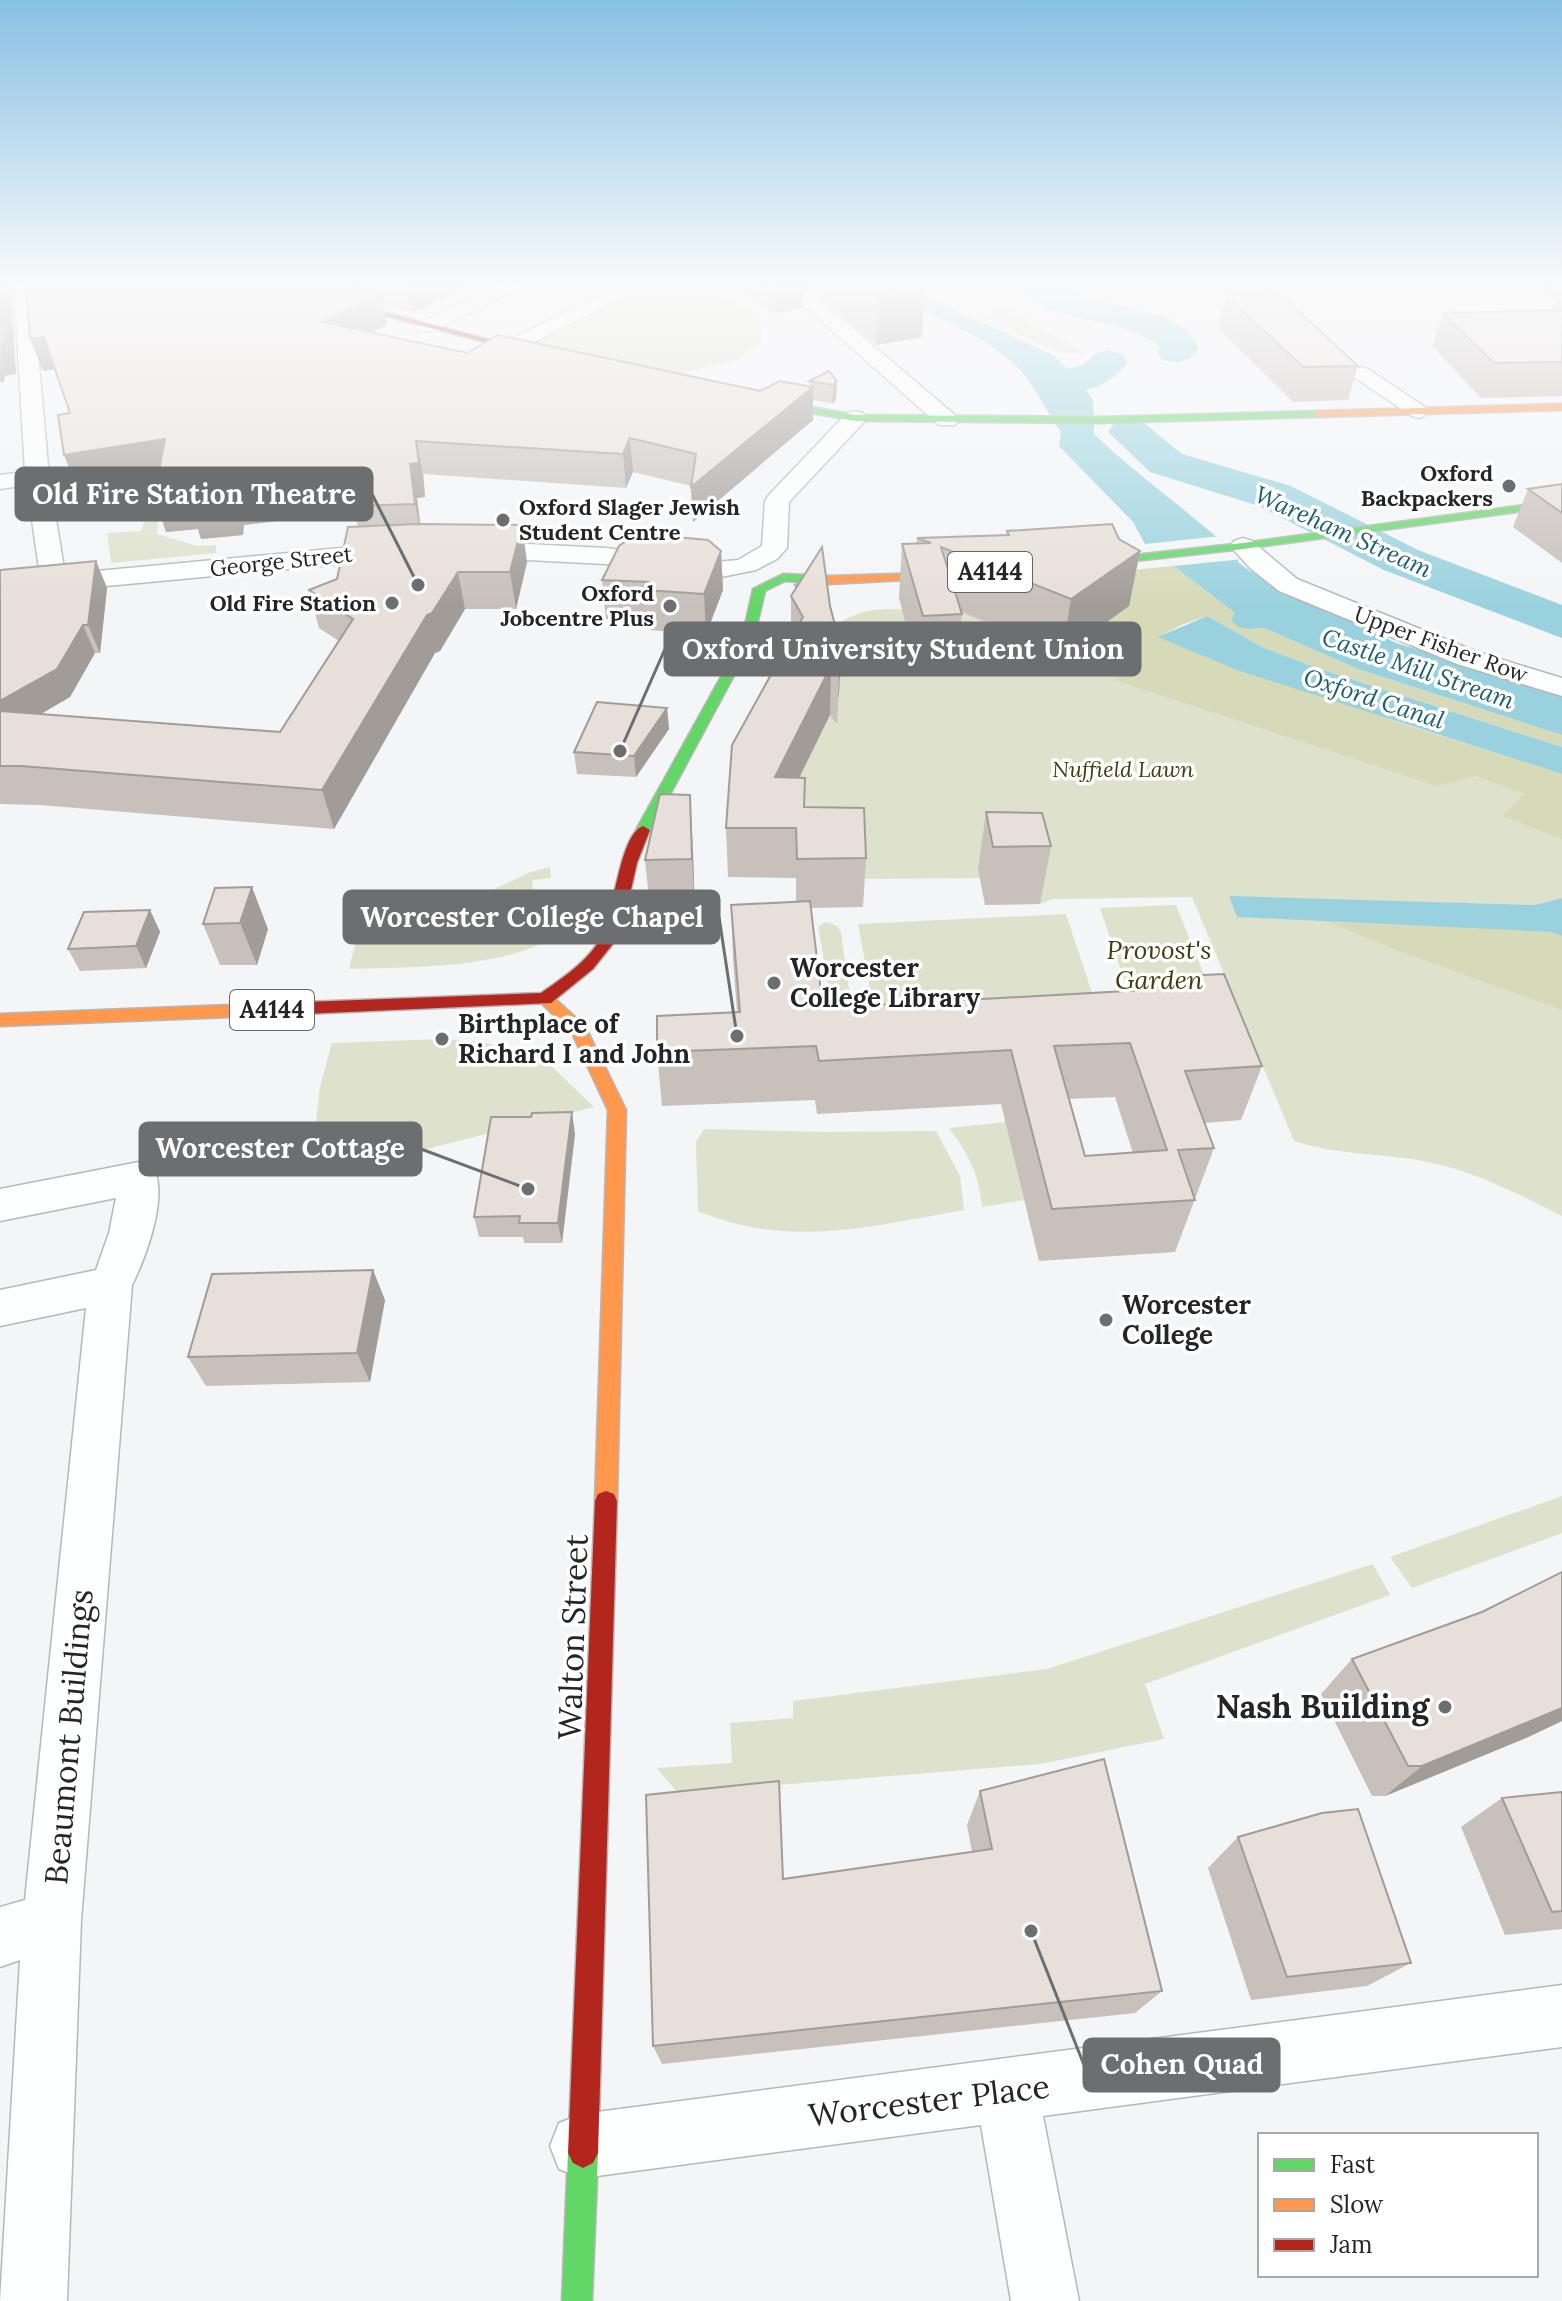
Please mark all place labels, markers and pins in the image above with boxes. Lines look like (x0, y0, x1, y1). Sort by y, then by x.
place label: Oxford Backpackers (1361, 459, 1493, 512)
callout: Old Fire Station Theatre (16, 468, 372, 520)
marker: Oxford Backpackers (1500, 477, 1518, 495)
place label: Oxford Slager Jewish Student Centre (519, 493, 740, 546)
marker: Oxford Slager Jewish Student Centre (494, 511, 512, 529)
place label: Oxford Jobcentre Plus (500, 579, 654, 632)
place label: Old Fire Station (210, 589, 376, 617)
marker: Old Fire Station (383, 594, 401, 612)
marker: Oxford Jobcentre Plus (661, 597, 679, 615)
callout: Oxford University Student Union (665, 623, 1140, 675)
callout: Worcester College Chapel (344, 891, 719, 943)
place label: Worcester College Library (790, 951, 981, 1014)
marker: Worcester College Library (765, 974, 783, 992)
place label: Birthplace of Richard I and John (458, 1007, 690, 1070)
marker: Birthplace of Richard I and John (433, 1030, 451, 1048)
callout: Worcester Cottage (140, 1123, 421, 1175)
place label: Worcester College (1122, 1288, 1251, 1351)
marker: Worcester College (1097, 1311, 1115, 1329)
place label: Nash Building (1216, 1686, 1430, 1727)
marker: Nash Building (1436, 1698, 1454, 1716)
callout: Cohen Quad (1084, 2039, 1279, 2091)

